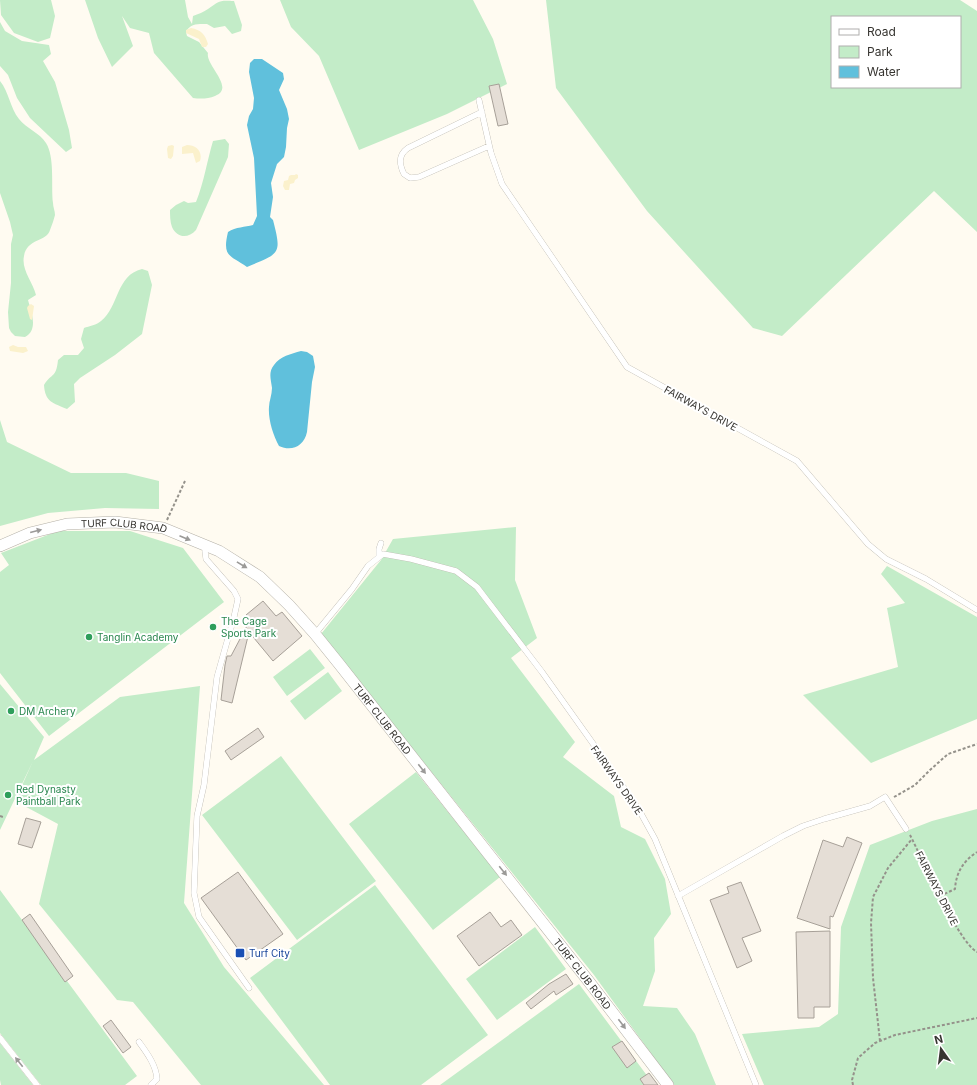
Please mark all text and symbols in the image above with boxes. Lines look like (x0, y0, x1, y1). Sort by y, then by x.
legend (831, 16, 961, 88)
text: Road (867, 24, 896, 39)
text: Park (867, 44, 893, 59)
text: Water (867, 64, 901, 79)
street label: FAIRWAYS DRIVE (662, 383, 740, 433)
street label: TURF CLUB ROAD (81, 516, 169, 535)
one-way arrow (30, 528, 42, 534)
one-way arrow (180, 535, 192, 541)
one-way arrow (236, 561, 248, 568)
place label: The Cage Sports Park (221, 615, 277, 639)
marker: The Cage Sports Park (208, 622, 218, 632)
place label: Tanglin Academy (97, 631, 179, 643)
marker: Tanglin Academy (84, 632, 94, 642)
street label: TURF CLUB ROAD (351, 681, 414, 757)
place label: DM Archery (19, 705, 76, 717)
marker: DM Archery (6, 706, 16, 716)
street label: FAIRWAYS DRIVE (589, 743, 645, 817)
one-way arrow (418, 764, 426, 775)
place label: Red Dynasty Paintball Park (16, 783, 81, 807)
marker: Red Dynasty Paintball Park (3, 790, 13, 800)
street label: FAIRWAYS DRIVE (913, 849, 961, 927)
one-way arrow (498, 866, 507, 877)
street label: TURF CLUB ROAD (551, 936, 614, 1012)
marker: Turf City (234, 947, 246, 959)
place label: Turf City (249, 947, 290, 959)
one-way arrow (617, 1019, 625, 1029)
north arrow (921, 1029, 961, 1069)
text: N (933, 1031, 944, 1047)
one-way arrow (14, 1056, 23, 1067)

